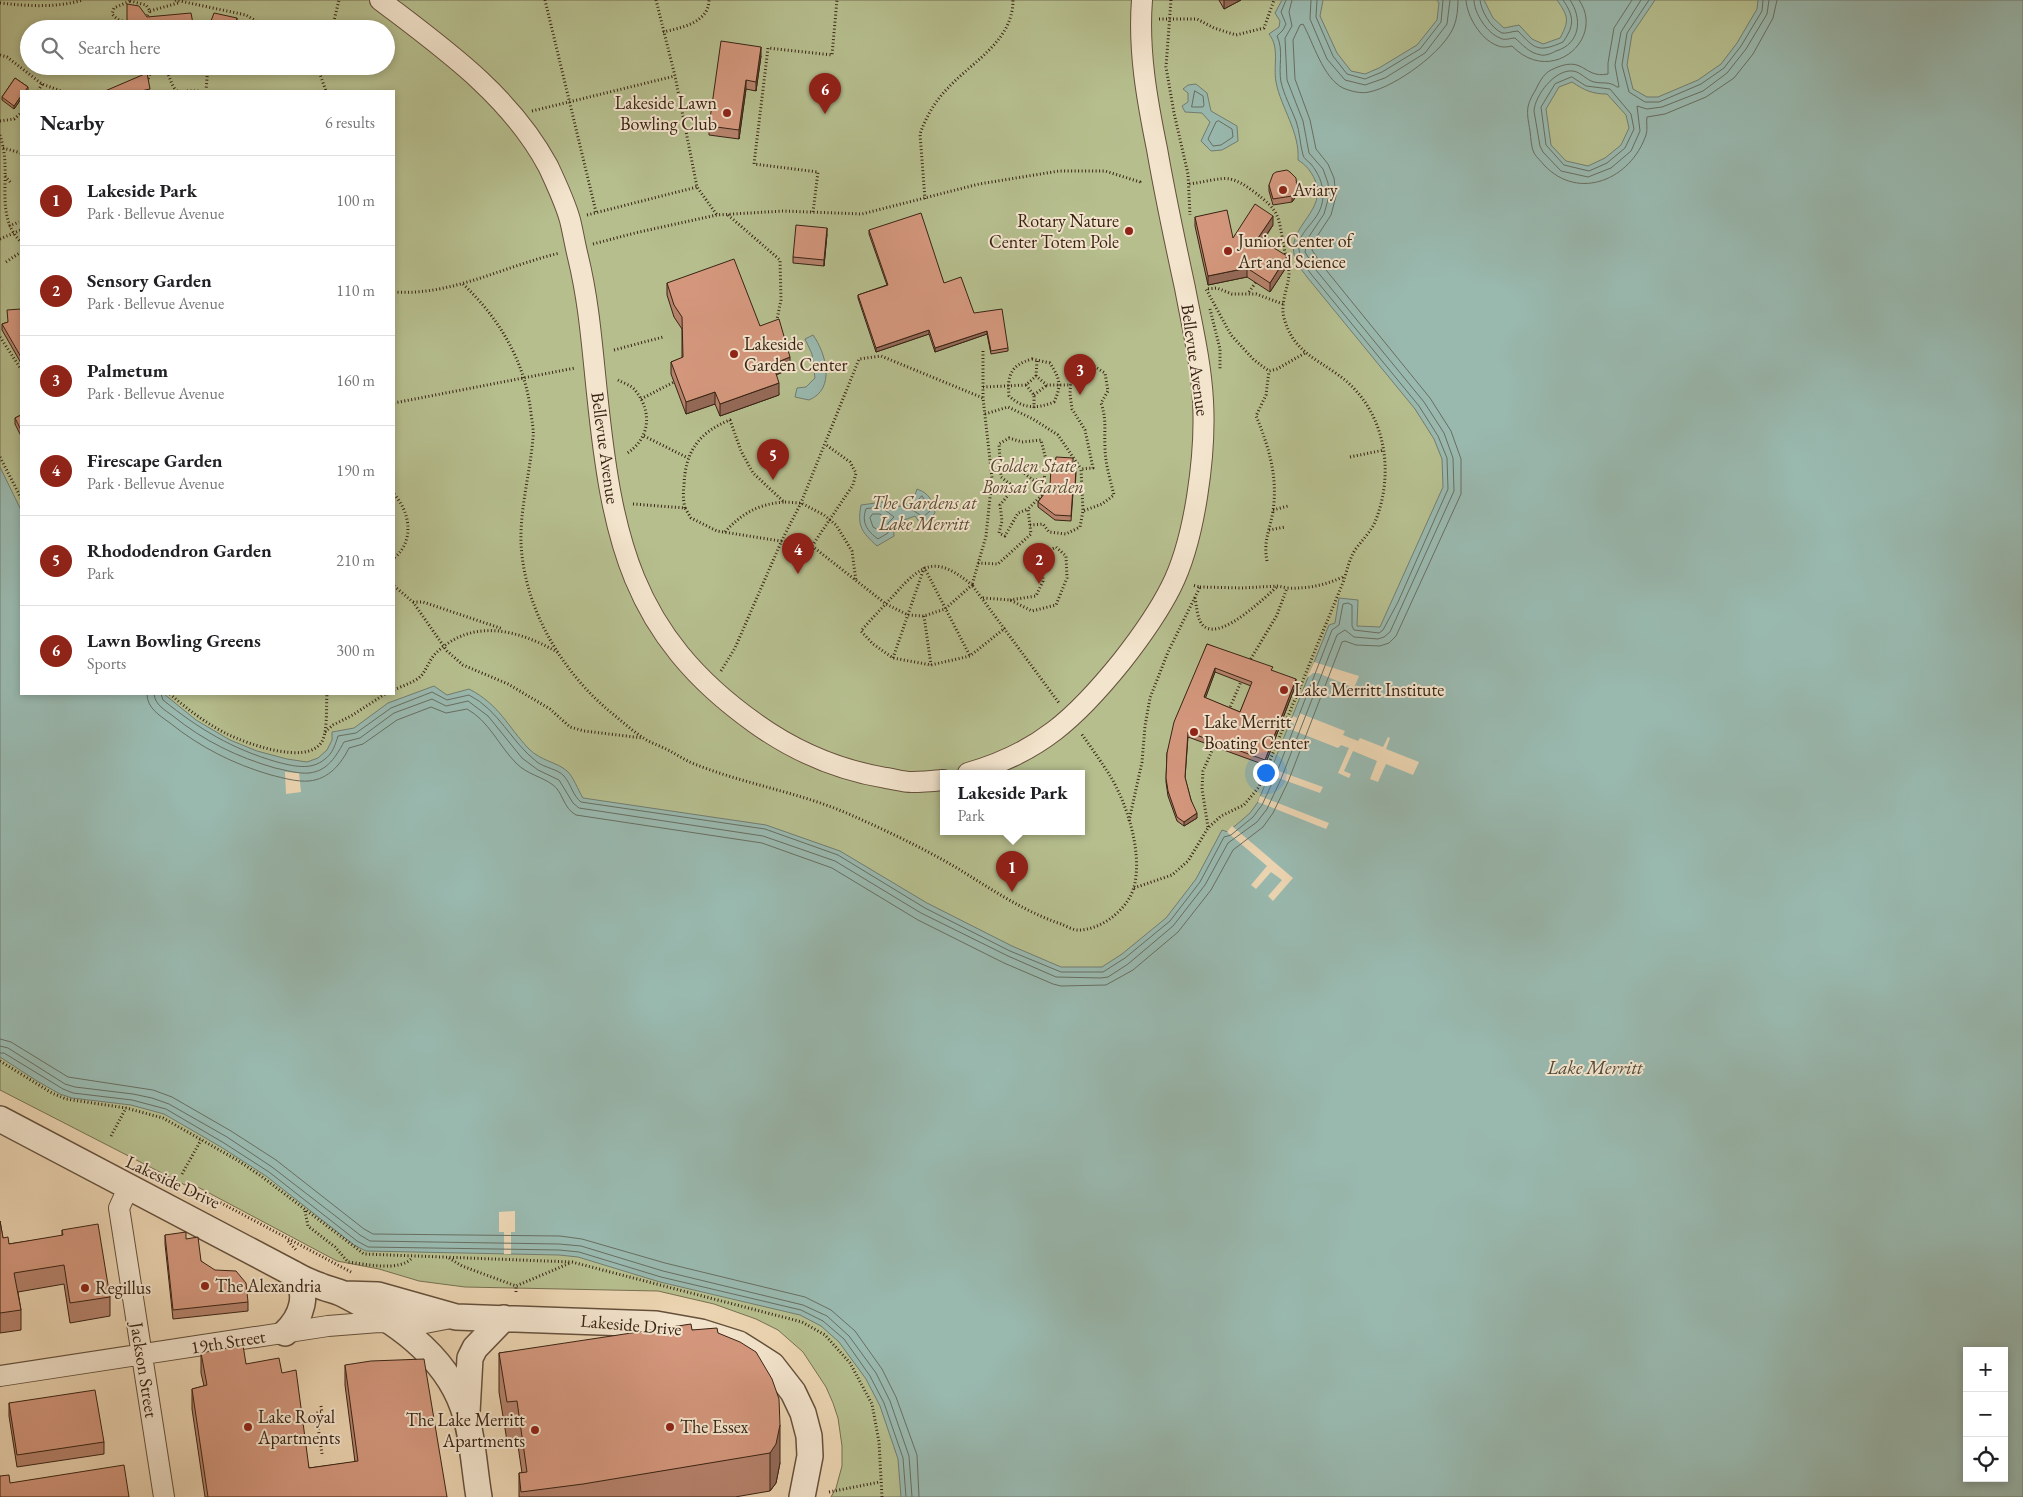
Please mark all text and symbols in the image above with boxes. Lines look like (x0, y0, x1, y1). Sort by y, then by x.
search box (20, 20, 395, 75)
icon: search (38, 34, 66, 62)
text: Search here (78, 35, 160, 60)
pin: 6 (809, 73, 841, 114)
place label: Lakeside Lawn Bowling Club (615, 91, 717, 135)
marker: Lakeside Lawn Bowling Club (721, 107, 733, 119)
text: Nearby (40, 109, 104, 136)
text: 6 results (325, 112, 375, 133)
text: Lakeside Park (87, 178, 197, 203)
place label: Aviary (1292, 178, 1338, 201)
marker: Aviary (1277, 184, 1289, 196)
text: 1 (52, 190, 60, 211)
text: 100 m (336, 190, 375, 211)
text: Park · Bellevue Avenue (87, 203, 224, 224)
place label: Rotary Nature Center Totem Pole (989, 209, 1119, 253)
marker: Rotary Nature Center Totem Pole (1123, 225, 1135, 237)
place label: Junior Center of Art and Science (1236, 229, 1355, 273)
marker: Junior Center of Art and Science (1222, 245, 1234, 257)
text: Sensory Garden (87, 268, 212, 293)
text: 2 (52, 280, 60, 301)
text: 110 m (336, 280, 375, 301)
text: Park · Bellevue Avenue (87, 293, 224, 314)
street label: Bellevue Avenue (1176, 302, 1215, 417)
place label: Lakeside Garden Center (744, 332, 848, 376)
marker: Lakeside Garden Center (728, 348, 740, 360)
pin: 3 (1064, 354, 1096, 395)
text: Palmetum (87, 358, 168, 383)
text: 3 (52, 370, 60, 391)
text: 160 m (336, 370, 375, 391)
text: Park · Bellevue Avenue (87, 383, 224, 404)
street label: Bellevue Avenue (586, 390, 625, 505)
pin: 5 (757, 439, 789, 480)
text: Firescape Garden (87, 448, 223, 473)
park label: Golden State Bonsai Garden (981, 454, 1084, 498)
text: 4 (52, 460, 60, 481)
text: 190 m (336, 460, 375, 481)
text: Park · Bellevue Avenue (87, 473, 224, 494)
park label: The Gardens at Lake Merritt (872, 491, 977, 535)
pin: 4 (782, 533, 814, 574)
text: Rhododendron Garden (87, 538, 272, 563)
pin: 2 (1023, 543, 1055, 584)
text: 5 (52, 550, 60, 571)
text: 210 m (336, 550, 375, 571)
text: Park (87, 563, 114, 584)
text: Lawn Bowling Greens (87, 628, 261, 653)
text: 6 (52, 640, 60, 661)
text: 300 m (336, 640, 375, 661)
text: Sports (87, 653, 126, 674)
place label: Lake Merritt Institute (1294, 678, 1444, 701)
marker: Lake Merritt Institute (1278, 684, 1290, 696)
place label: Lake Merritt Boating Center (1204, 710, 1309, 754)
marker: Lake Merritt Boating Center (1188, 726, 1200, 738)
your location (1253, 760, 1279, 786)
popup (940, 770, 1085, 835)
text: Lakeside Park (957, 780, 1068, 805)
text: Park (957, 805, 985, 826)
pin: 1 (996, 851, 1028, 892)
water label: Lake Merritt (1546, 1055, 1644, 1080)
street label: Lakeside Drive (122, 1150, 224, 1213)
place label: The Alexandria (215, 1274, 322, 1297)
place label: Regillus (95, 1276, 151, 1299)
marker: The Alexandria (199, 1280, 211, 1292)
marker: Regillus (79, 1282, 91, 1294)
street label: Lakeside Drive (579, 1309, 683, 1340)
street label: Jackson Street (125, 1319, 163, 1420)
street label: 19th Street (189, 1324, 267, 1359)
map controls (1963, 1347, 2008, 1482)
button: + (1963, 1347, 2008, 1392)
button: − (1963, 1392, 2008, 1437)
place label: Lake Royal Apartments (257, 1405, 340, 1449)
place label: The Lake Merritt Apartments (406, 1408, 525, 1452)
place label: The Essex (680, 1415, 748, 1438)
marker: Lake Royal Apartments (242, 1421, 254, 1433)
marker: The Essex (664, 1421, 676, 1433)
marker: The Lake Merritt Apartments (529, 1424, 541, 1436)
button: locate (1963, 1437, 2008, 1482)

